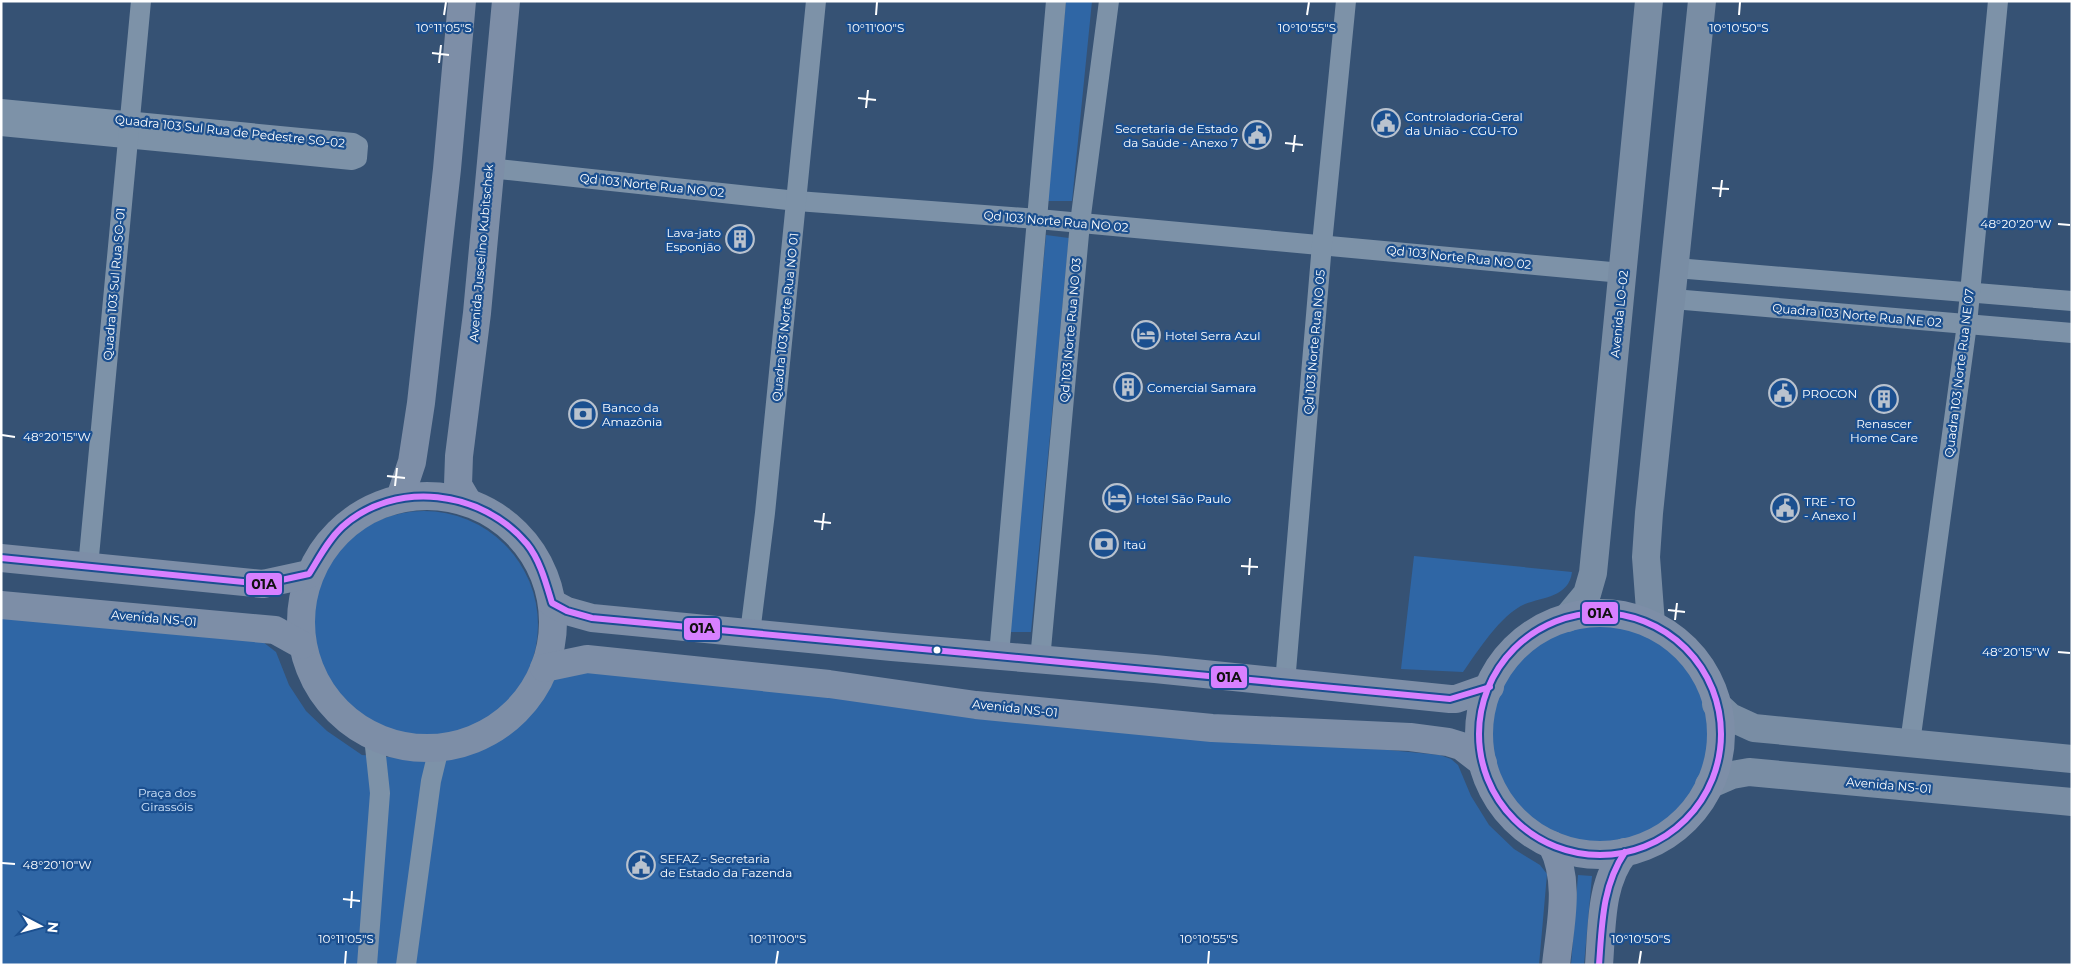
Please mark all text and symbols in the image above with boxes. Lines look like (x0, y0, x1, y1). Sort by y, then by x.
text: 10°11'05"S (416, 20, 472, 35)
text: 10°11'00"S (848, 20, 904, 35)
text: 10°10'55"S (1278, 20, 1336, 35)
text: 10°10'50"S (1709, 20, 1769, 35)
public building icon: Controladoria-Geral da União - CGU-TO (1371, 108, 1401, 138)
place label: Controladoria-Geral da União - CGU-TO (1405, 109, 1523, 138)
street label: Quadra 103 Sul Rua de Pedestre SO-02 (114, 111, 346, 151)
public building icon: Secretaria de Estado da Saúde - Anexo 7 (1242, 120, 1272, 150)
place label: Secretaria de Estado da Saúde - Anexo 7 (1115, 121, 1238, 150)
street label: Avenida Juscelino Kubitschek (466, 163, 496, 342)
street label: Qd 103 Norte Rua NO 02 (579, 170, 725, 200)
street label: Quadra 103 Sul Rua SO-01 (100, 207, 128, 361)
street label: Qd 103 Norte Rua NO 02 (983, 207, 1129, 235)
text: 48°20'20"W (1980, 216, 2052, 231)
building icon: Lava-jato Esponjão (725, 224, 755, 254)
place label: Lava-jato Esponjão (666, 225, 721, 254)
street label: Quadra 103 Norte Rua NO 01 (769, 232, 801, 402)
street label: Qd 103 Norte Rua NO 02 (1386, 242, 1532, 272)
street label: Qd 103 Norte Rua NO 03 (1056, 257, 1084, 403)
street label: Qd 103 Norte Rua NO 05 (1300, 269, 1328, 415)
street label: Avenida LO-02 (1607, 269, 1631, 359)
street label: Quadra 103 Norte Rua NE 07 (1941, 288, 1977, 458)
street label: Quadra 103 Norte Rua NE 02 (1772, 300, 1942, 330)
hotel icon: Hotel Serra Azul (1131, 320, 1161, 350)
place label: Hotel Serra Azul (1165, 328, 1260, 343)
building icon: Comercial Samara (1113, 372, 1143, 402)
public building icon: PROCON (1768, 378, 1798, 408)
place label: Comercial Samara (1147, 380, 1256, 395)
building icon: Renascer Home Care (1869, 384, 1899, 414)
place label: PROCON (1802, 386, 1857, 401)
bank icon: Banco da Amazônia (568, 399, 598, 429)
place label: Banco da Amazônia (602, 400, 662, 429)
place label: Renascer Home Care (1850, 416, 1918, 445)
text: 48°20'15"W (23, 429, 91, 444)
hotel icon: Hotel São Paulo (1102, 483, 1132, 513)
place label: Hotel São Paulo (1136, 491, 1231, 506)
public building icon: TRE - TO - Anexo I (1770, 493, 1800, 523)
place label: TRE - TO - Anexo I (1804, 494, 1856, 523)
bank icon: Itaú (1089, 529, 1119, 559)
place label: Itaú (1123, 537, 1146, 552)
line badge: 01A (245, 572, 283, 596)
text: 01A (251, 575, 277, 593)
line badge: 01A (1581, 601, 1619, 625)
text: 01A (1587, 604, 1613, 622)
street label: Avenida NS-01 (111, 607, 197, 629)
line badge: 01A (683, 617, 721, 641)
text: 01A (689, 619, 715, 637)
text: 48°20'15"W (1982, 644, 2050, 659)
unlabelled marker (932, 645, 942, 655)
line badge: 01A (1210, 665, 1248, 689)
text: 01A (1216, 668, 1242, 686)
street label: Avenida NS-01 (972, 696, 1058, 720)
street label: Avenida NS-01 (1846, 774, 1932, 796)
park label: Praça dos Girassóis (138, 785, 196, 814)
public building icon: SEFAZ - Secretaria de Estado da Fazenda (626, 850, 656, 880)
place label: SEFAZ - Secretaria de Estado da Fazenda (660, 851, 792, 880)
text: 48°20'10"W (22, 857, 92, 872)
north arrow (15, 901, 65, 951)
text: N (43, 921, 62, 934)
text: 10°11'05"S (318, 931, 374, 946)
text: 10°11'00"S (750, 931, 806, 946)
text: 10°10'55"S (1180, 931, 1238, 946)
text: 10°10'50"S (1611, 931, 1671, 946)

